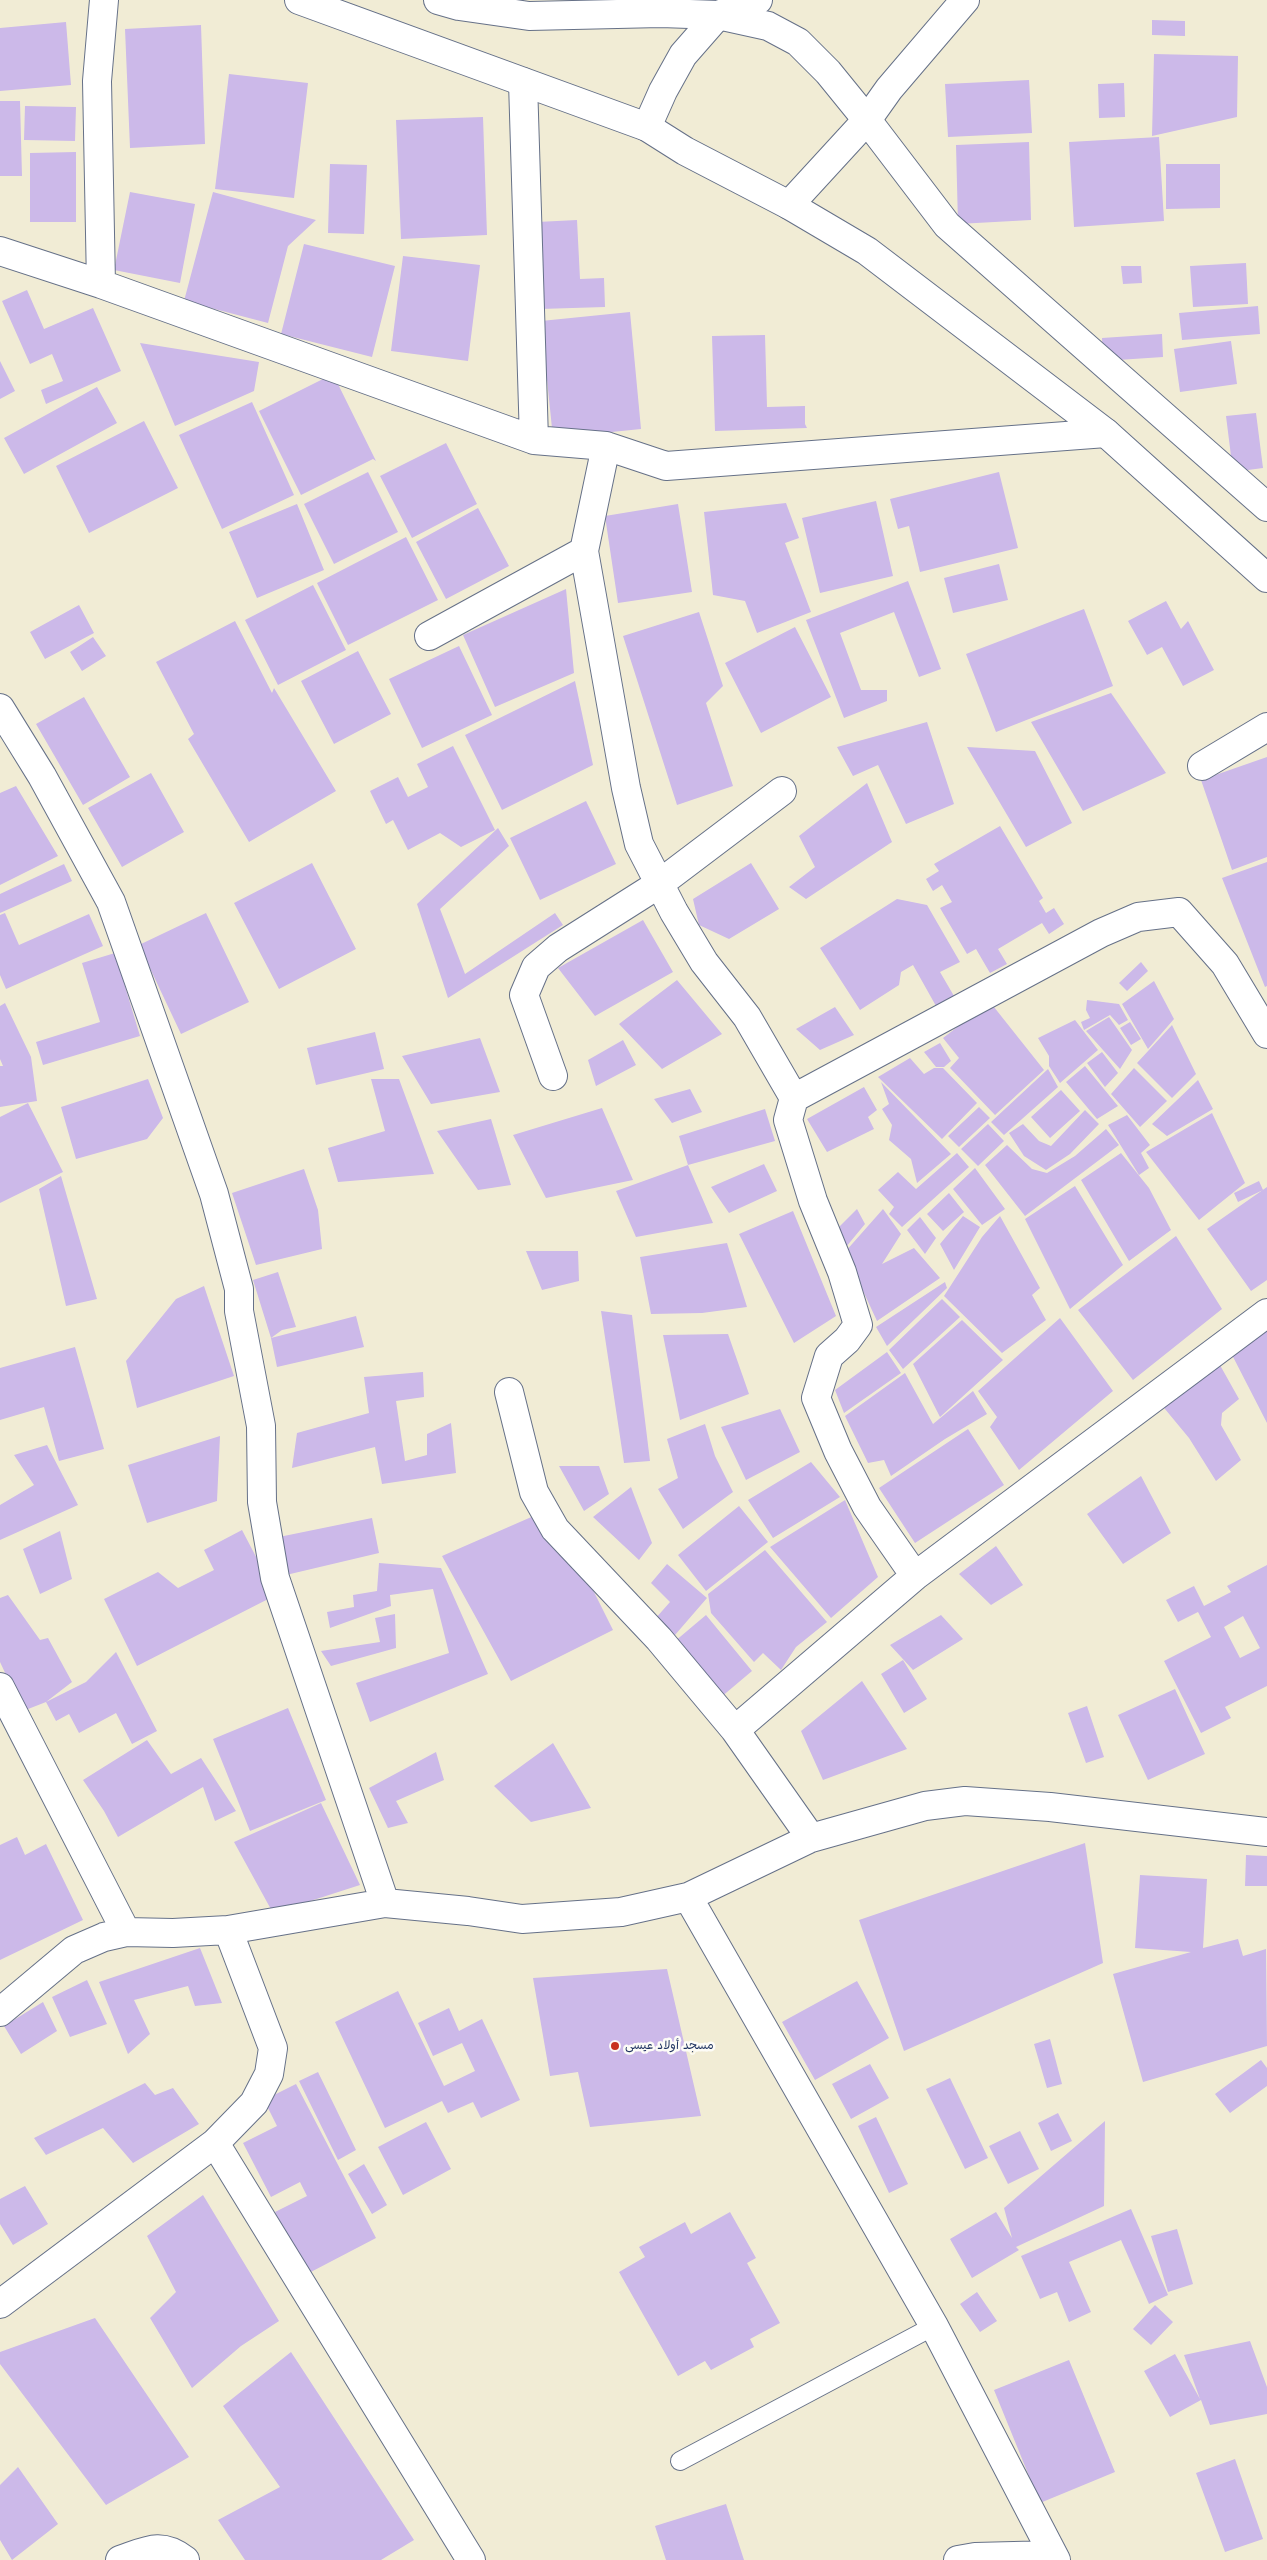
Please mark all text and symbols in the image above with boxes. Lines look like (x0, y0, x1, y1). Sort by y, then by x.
place label: مسجد أولاد عيسى (625, 2039, 714, 2053)
marker: مسجد أولاد عيسى (609, 2040, 621, 2052)

